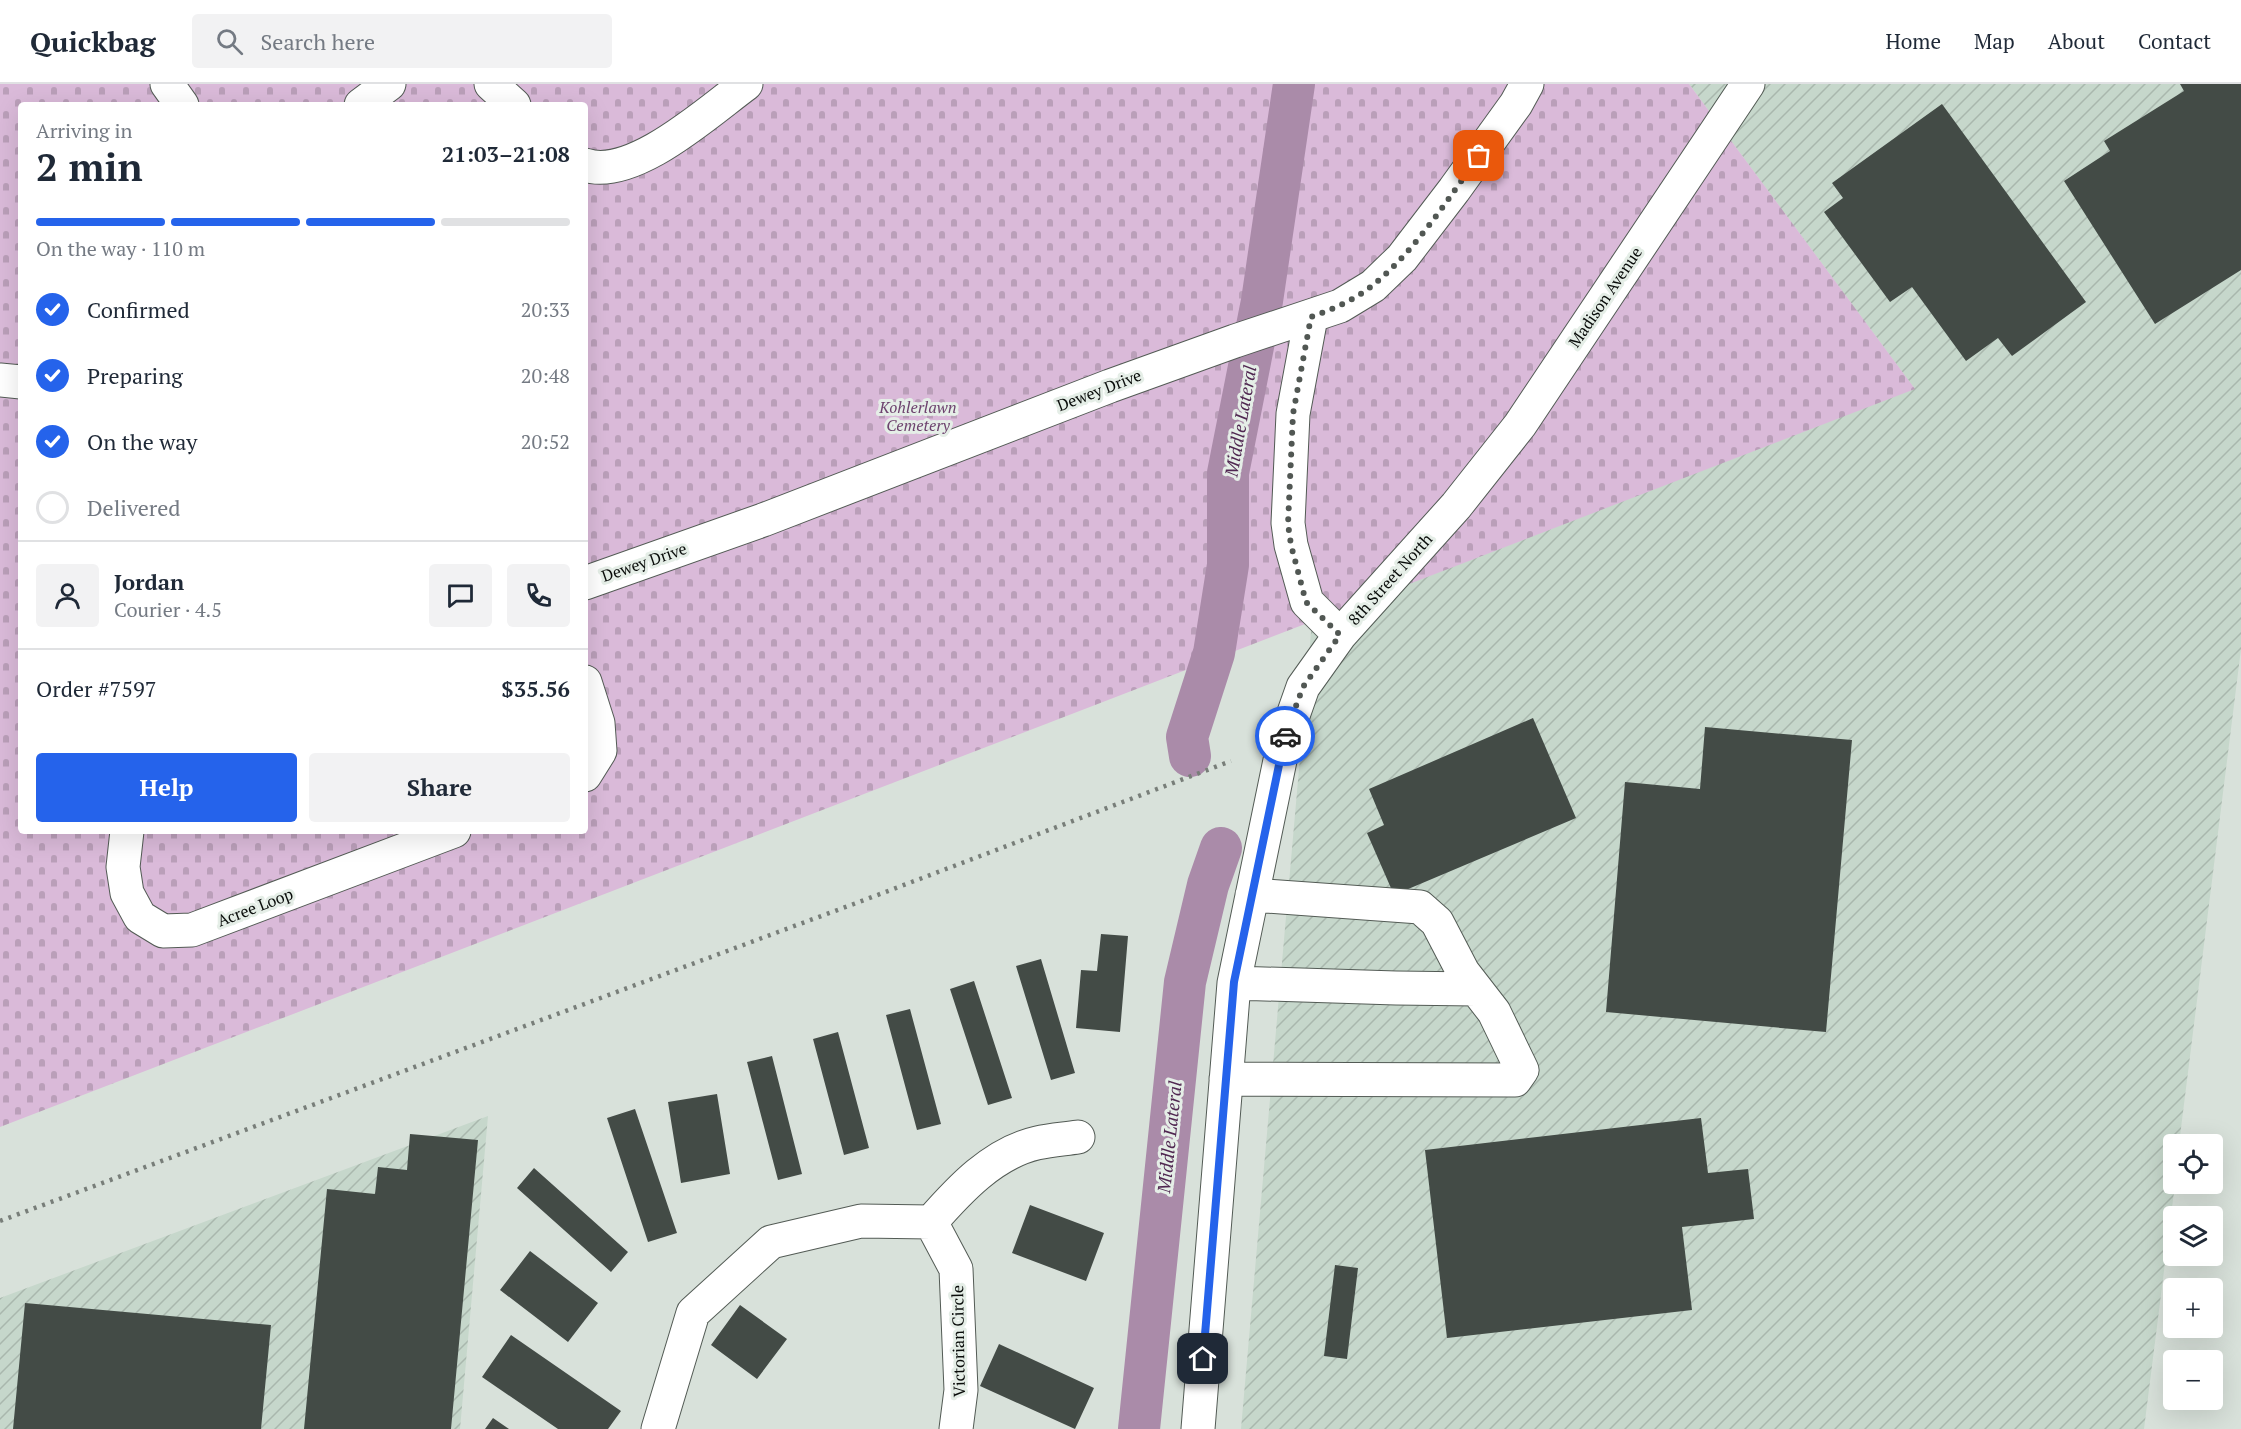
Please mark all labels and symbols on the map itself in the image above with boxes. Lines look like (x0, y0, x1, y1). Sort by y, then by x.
pin (1453, 130, 1504, 181)
street label: Madison Avenue (1563, 242, 1647, 352)
street label: Dewey Drive (1054, 364, 1144, 416)
water label: Middle Lateral (1218, 364, 1262, 479)
park label: Kohlerlawn Cemetery (878, 396, 957, 436)
street label: 8th Street North (1343, 528, 1438, 630)
street label: Dewey Drive (598, 537, 690, 587)
courier (1255, 706, 1315, 766)
street label: Acree Loop (214, 882, 296, 932)
water label: Middle Lateral (1151, 1080, 1187, 1195)
street label: Victorian Circle (946, 1285, 970, 1397)
pin (1177, 1333, 1228, 1384)

